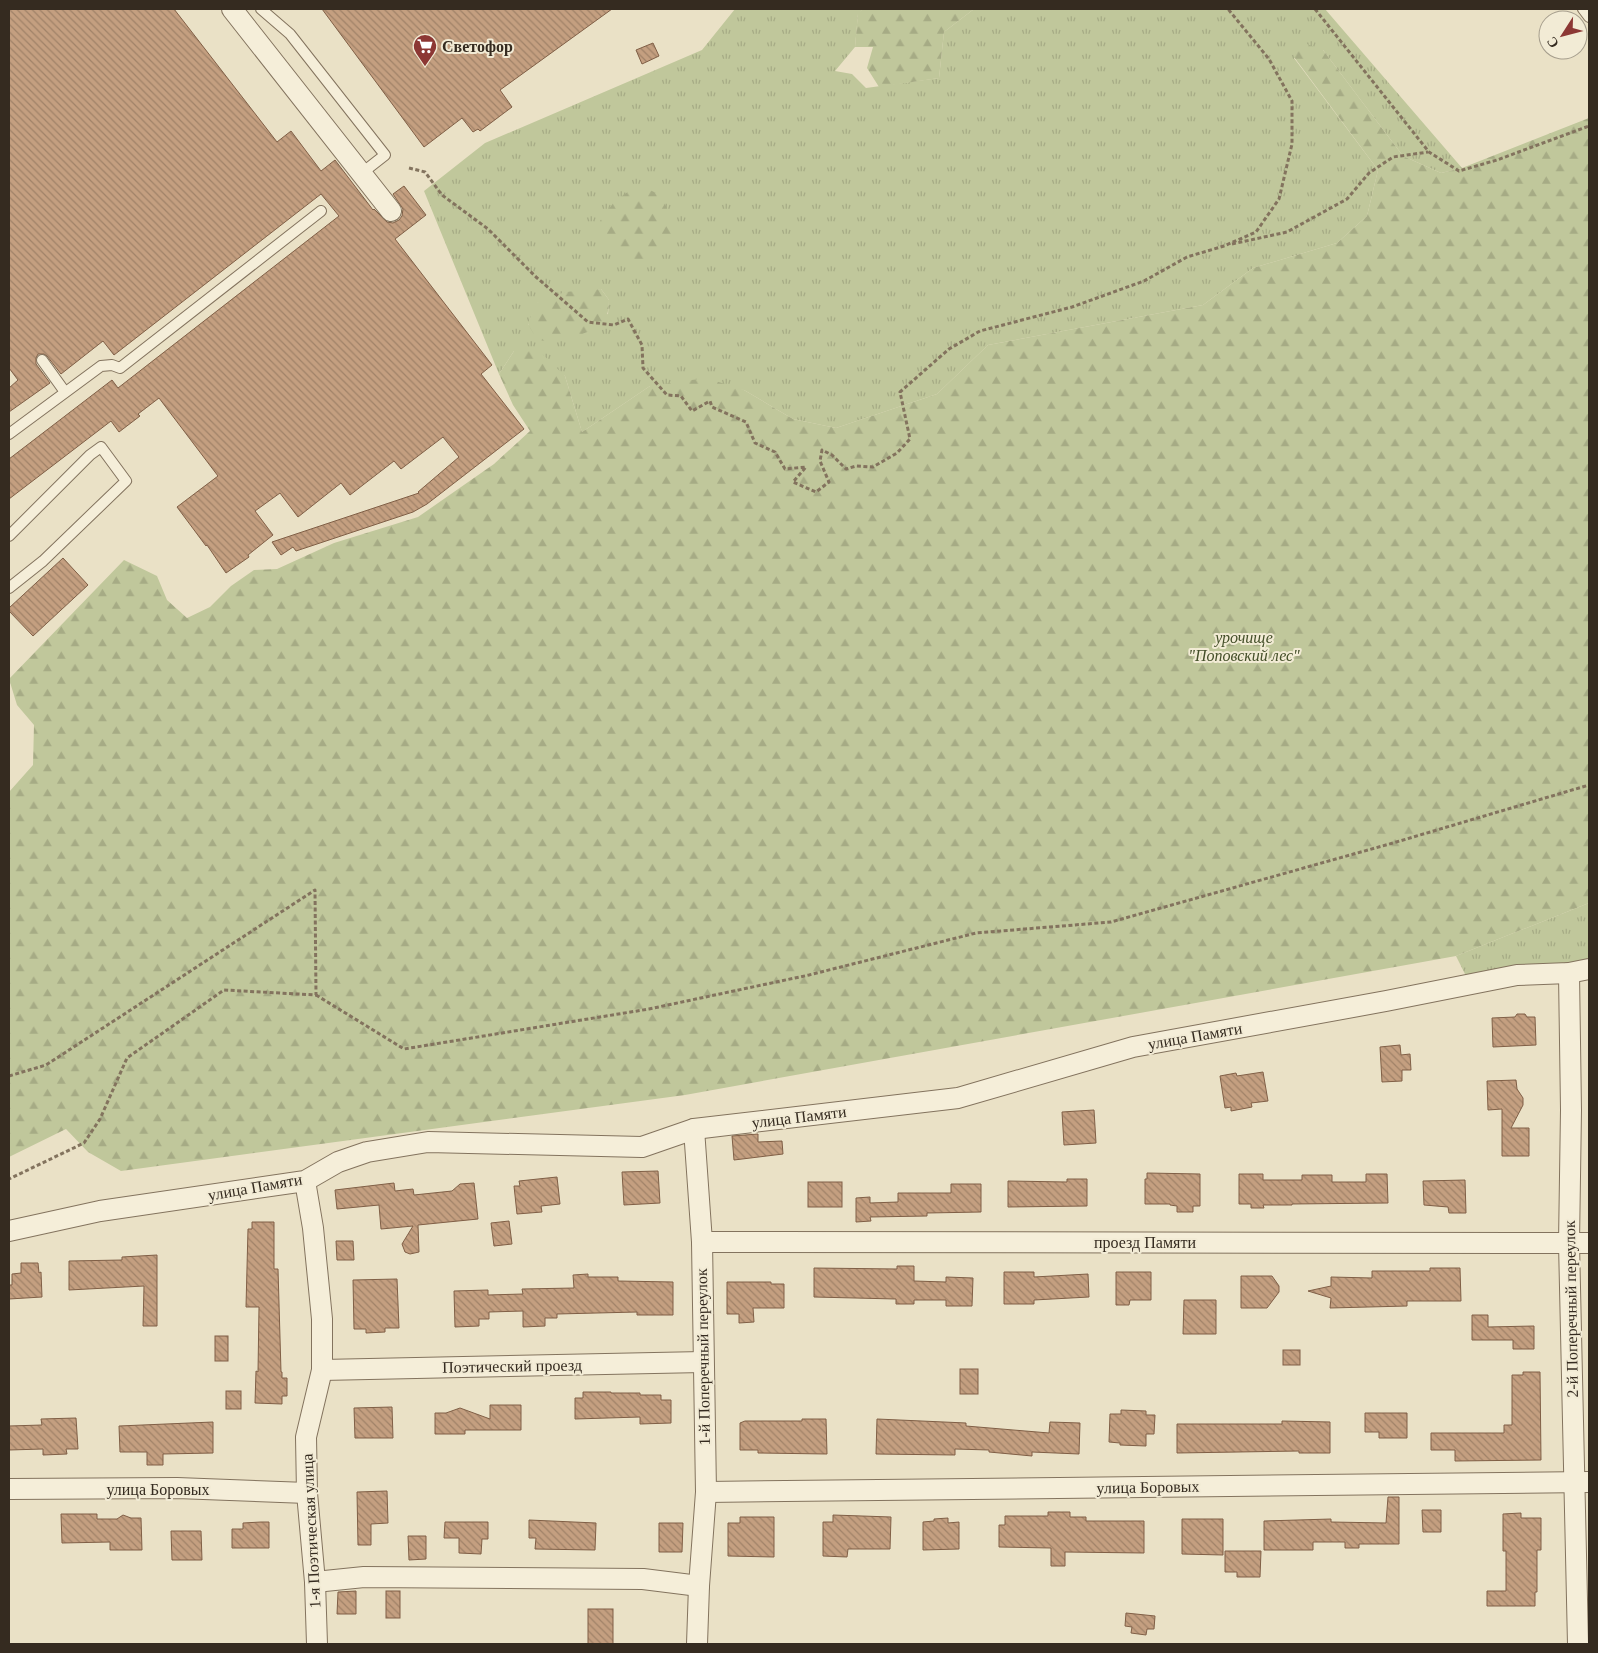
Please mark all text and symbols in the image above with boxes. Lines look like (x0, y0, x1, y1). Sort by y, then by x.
north arrow (1538, 10, 1588, 60)
supermarket icon: Светофор (412, 33, 438, 67)
text: С (1544, 34, 1562, 51)
place label: Светофор (442, 38, 513, 56)
park label: урочище "Поповский лес" (1188, 629, 1300, 664)
street label: улица Памяти (1147, 1019, 1244, 1054)
street label: улица Памяти (751, 1103, 848, 1132)
street label: улица Памяти (207, 1170, 304, 1205)
street label: 2-й Поперечный переулок (1561, 1220, 1582, 1398)
street label: проезд Памяти (1094, 1234, 1196, 1252)
street label: 1-й Поперечный переулок (693, 1268, 714, 1446)
street label: Поэтический проезд (442, 1356, 582, 1377)
street label: 1-я Поэтическая улица (298, 1453, 325, 1609)
street label: улица Боровых (1096, 1478, 1200, 1497)
street label: улица Боровых (107, 1481, 210, 1499)

